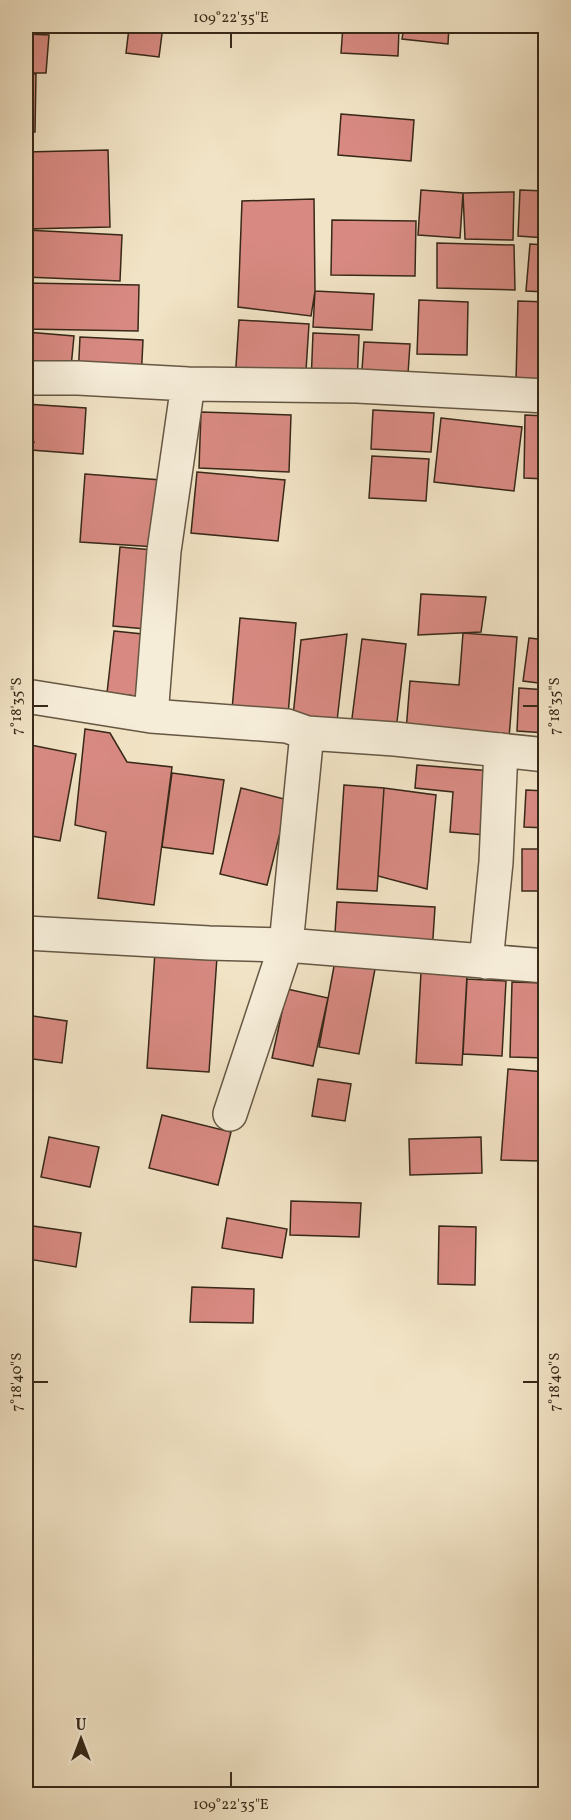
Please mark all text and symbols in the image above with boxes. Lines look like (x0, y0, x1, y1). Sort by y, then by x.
text: 109°22'35"E (193, 8, 269, 29)
text: 7°18'35"S (7, 677, 28, 735)
text: 7°18'35"S (545, 677, 566, 735)
text: 7°18'40"S (7, 1352, 28, 1412)
text: 7°18'40"S (545, 1352, 566, 1412)
north arrow (51, 1709, 111, 1769)
text: U (76, 1715, 87, 1737)
text: 109°22'35"E (193, 1795, 269, 1816)

